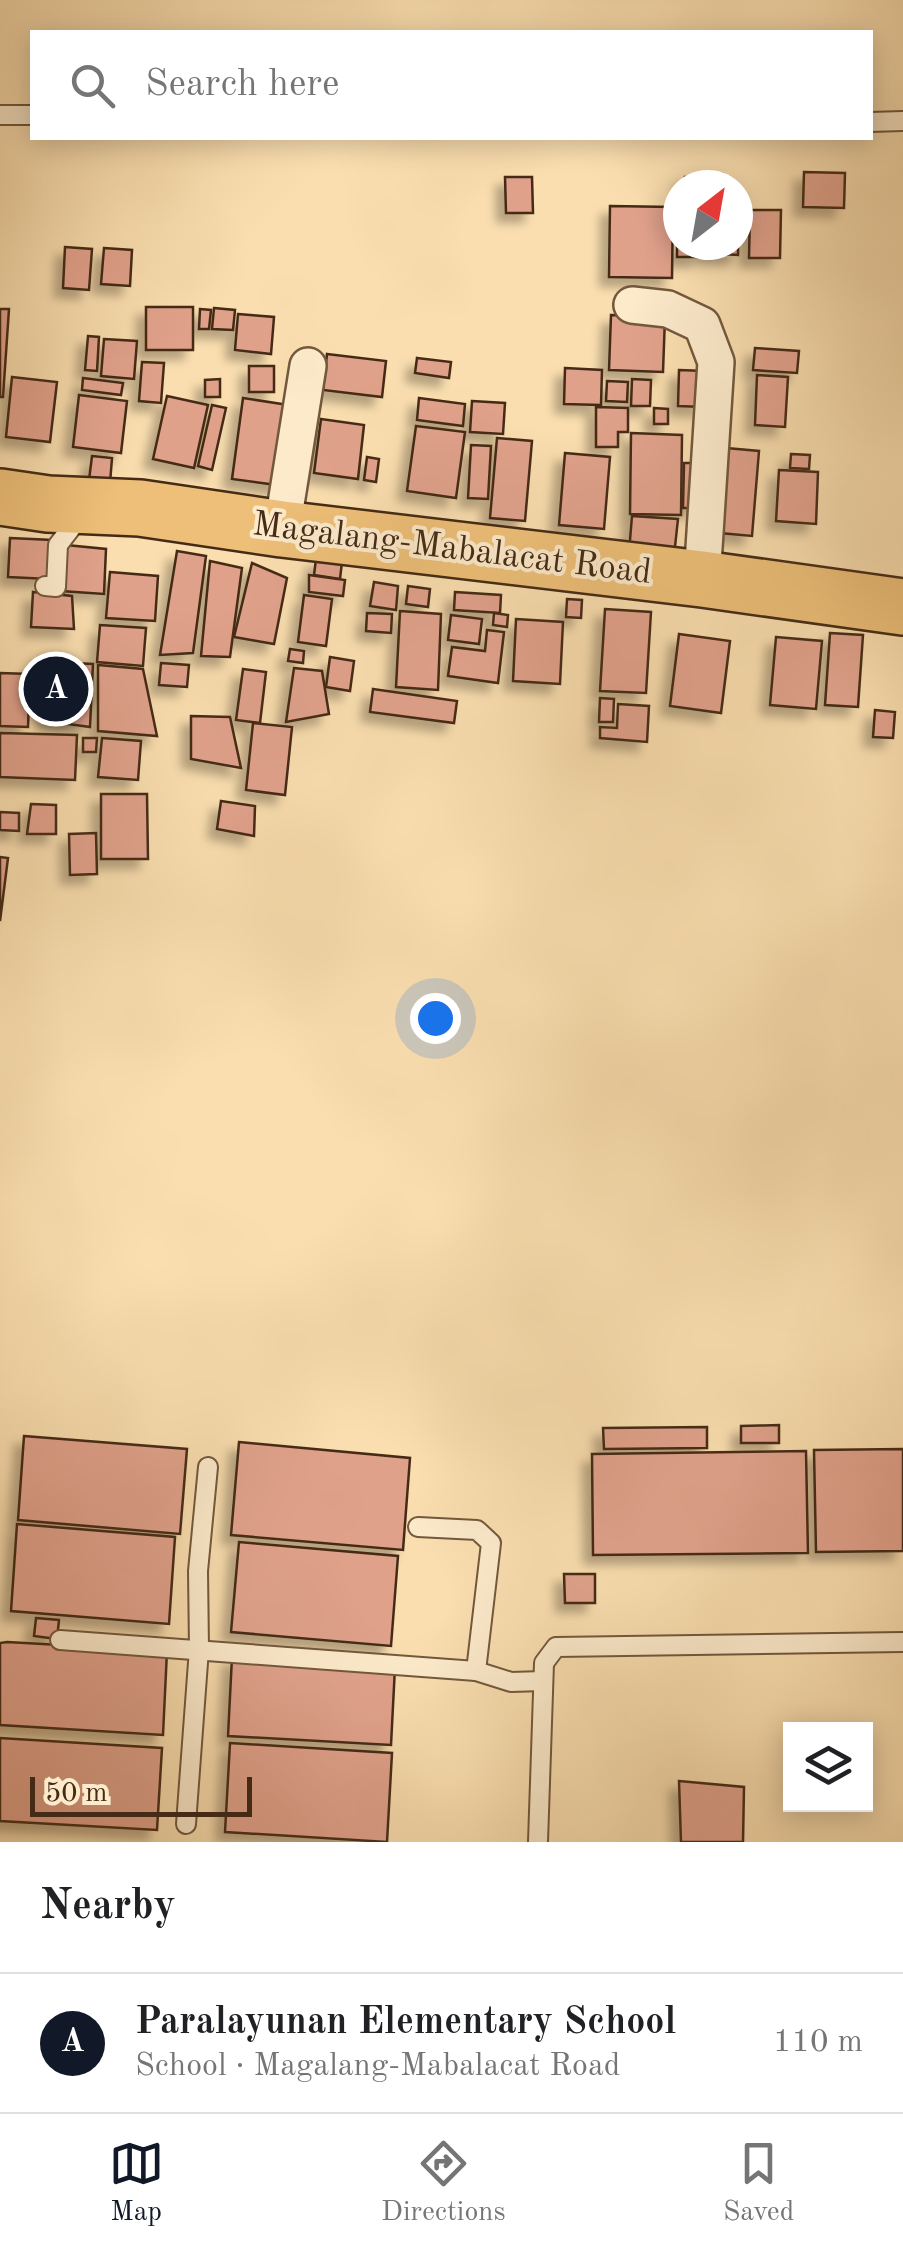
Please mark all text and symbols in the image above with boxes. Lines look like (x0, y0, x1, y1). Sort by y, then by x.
search box (30, 30, 873, 140)
icon: search (65, 58, 120, 113)
text: Search here (145, 66, 340, 104)
north arrow (663, 170, 753, 260)
street label: Magalang-Mabalacat Road (251, 507, 653, 591)
pin: A (23, 652, 88, 726)
your location (410, 993, 461, 1044)
map controls (783, 1722, 873, 1812)
button: layers (783, 1722, 873, 1812)
scale bar (30, 1772, 252, 1816)
text: 50 m (45, 1780, 108, 1808)
text: Nearby (40, 1886, 176, 1928)
text: Paralayunan Elementary School (135, 2004, 676, 2042)
text: A (60, 2027, 85, 2059)
text: 110 m (773, 2027, 863, 2059)
text: School · Magalang-Mabalacat Road (135, 2051, 621, 2083)
tab: Map (109, 2136, 164, 2231)
tab: Directions (381, 2136, 506, 2231)
tab: Saved (723, 2136, 794, 2231)

